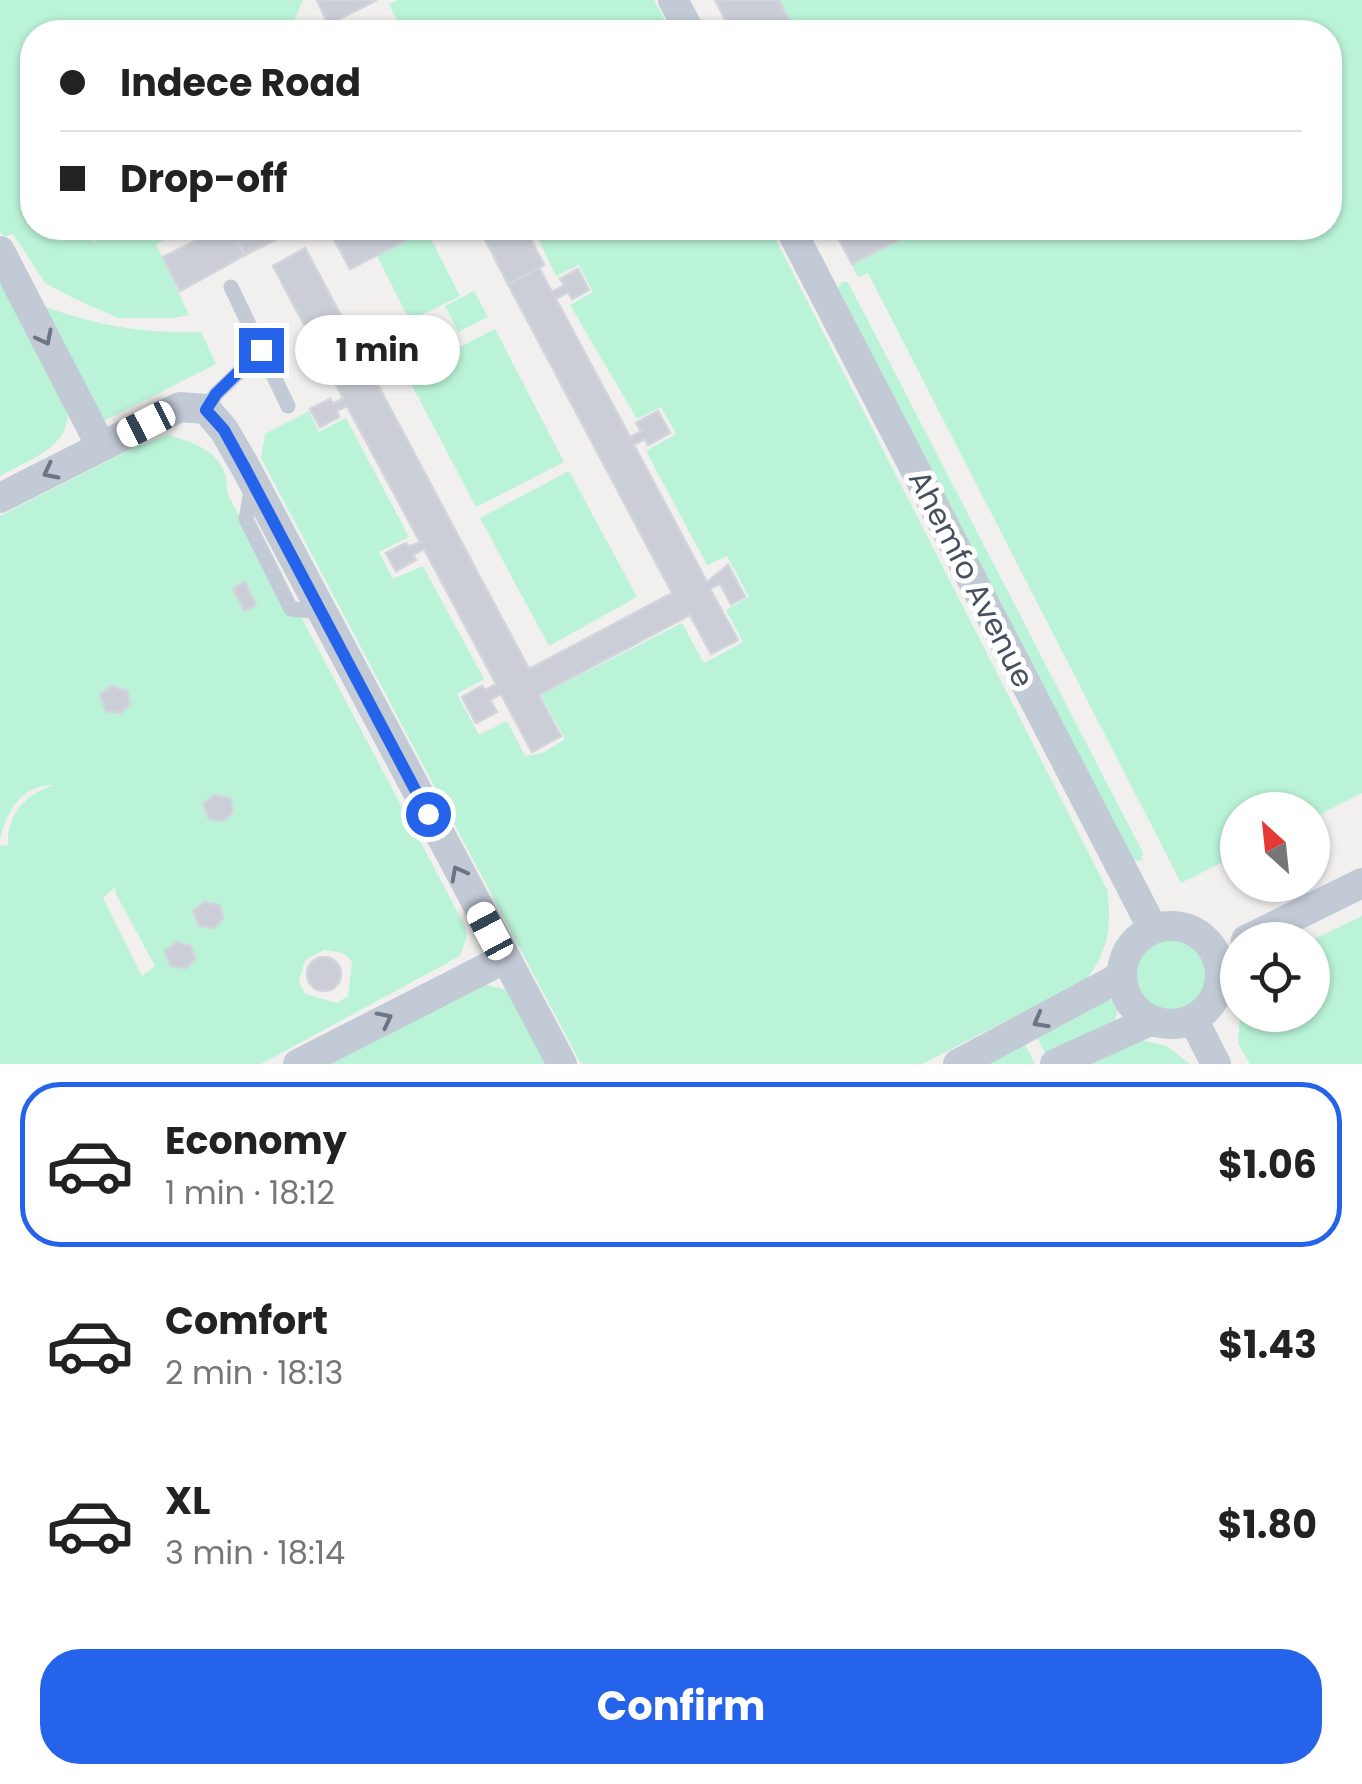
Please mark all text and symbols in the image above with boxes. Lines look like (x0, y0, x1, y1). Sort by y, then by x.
text: Indece Road (120, 56, 361, 109)
text: Drop-off (120, 152, 288, 205)
callout: 1 min (296, 315, 461, 385)
one-way arrow (33, 327, 52, 345)
text: 1 min (336, 327, 419, 372)
route end (239, 328, 284, 373)
car (112, 397, 180, 451)
one-way arrow (43, 460, 61, 479)
street label: Ahemfo Avenue (898, 463, 1045, 695)
route start (406, 792, 451, 837)
north arrow (1220, 792, 1330, 902)
map controls (1220, 792, 1330, 1032)
one-way arrow (451, 865, 471, 883)
car (463, 897, 517, 965)
button: locate (1220, 922, 1330, 1032)
one-way arrow (1033, 1008, 1051, 1028)
one-way arrow (374, 1012, 392, 1032)
text: Economy (165, 1114, 347, 1167)
icon: car (45, 1120, 135, 1210)
text: $1.06 (1218, 1138, 1317, 1191)
text: 1 min · 18:12 (165, 1170, 335, 1215)
text: Comfort (165, 1294, 328, 1347)
icon: car (45, 1300, 135, 1390)
text: $1.43 (1218, 1318, 1317, 1371)
text: 2 min · 18:13 (165, 1350, 343, 1395)
text: XL (165, 1474, 210, 1527)
icon: car (45, 1480, 135, 1570)
text: $1.80 (1218, 1498, 1317, 1551)
text: 3 min · 18:14 (165, 1530, 345, 1575)
button: Confirm (40, 1649, 1322, 1764)

